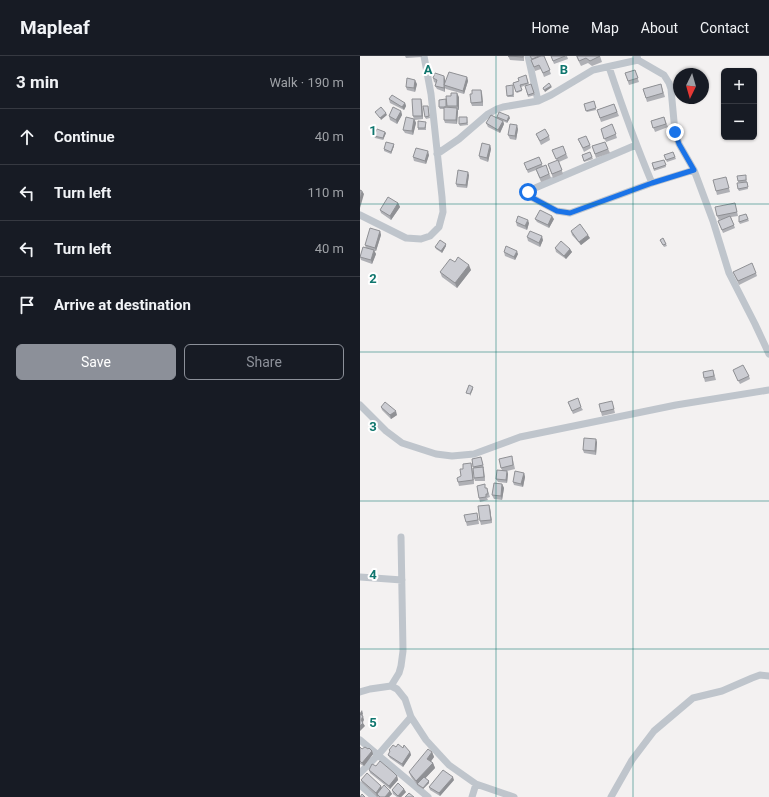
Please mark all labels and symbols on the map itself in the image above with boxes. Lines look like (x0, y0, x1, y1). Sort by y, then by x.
text: A (424, 62, 433, 77)
text: B (560, 62, 568, 77)
north arrow (673, 68, 709, 104)
text: 1 (369, 123, 377, 138)
route end (666, 123, 684, 141)
route start (519, 183, 537, 201)
text: 2 (369, 271, 377, 286)
text: 3 (369, 419, 377, 434)
text: 4 (369, 567, 377, 582)
text: 5 (369, 715, 377, 730)

